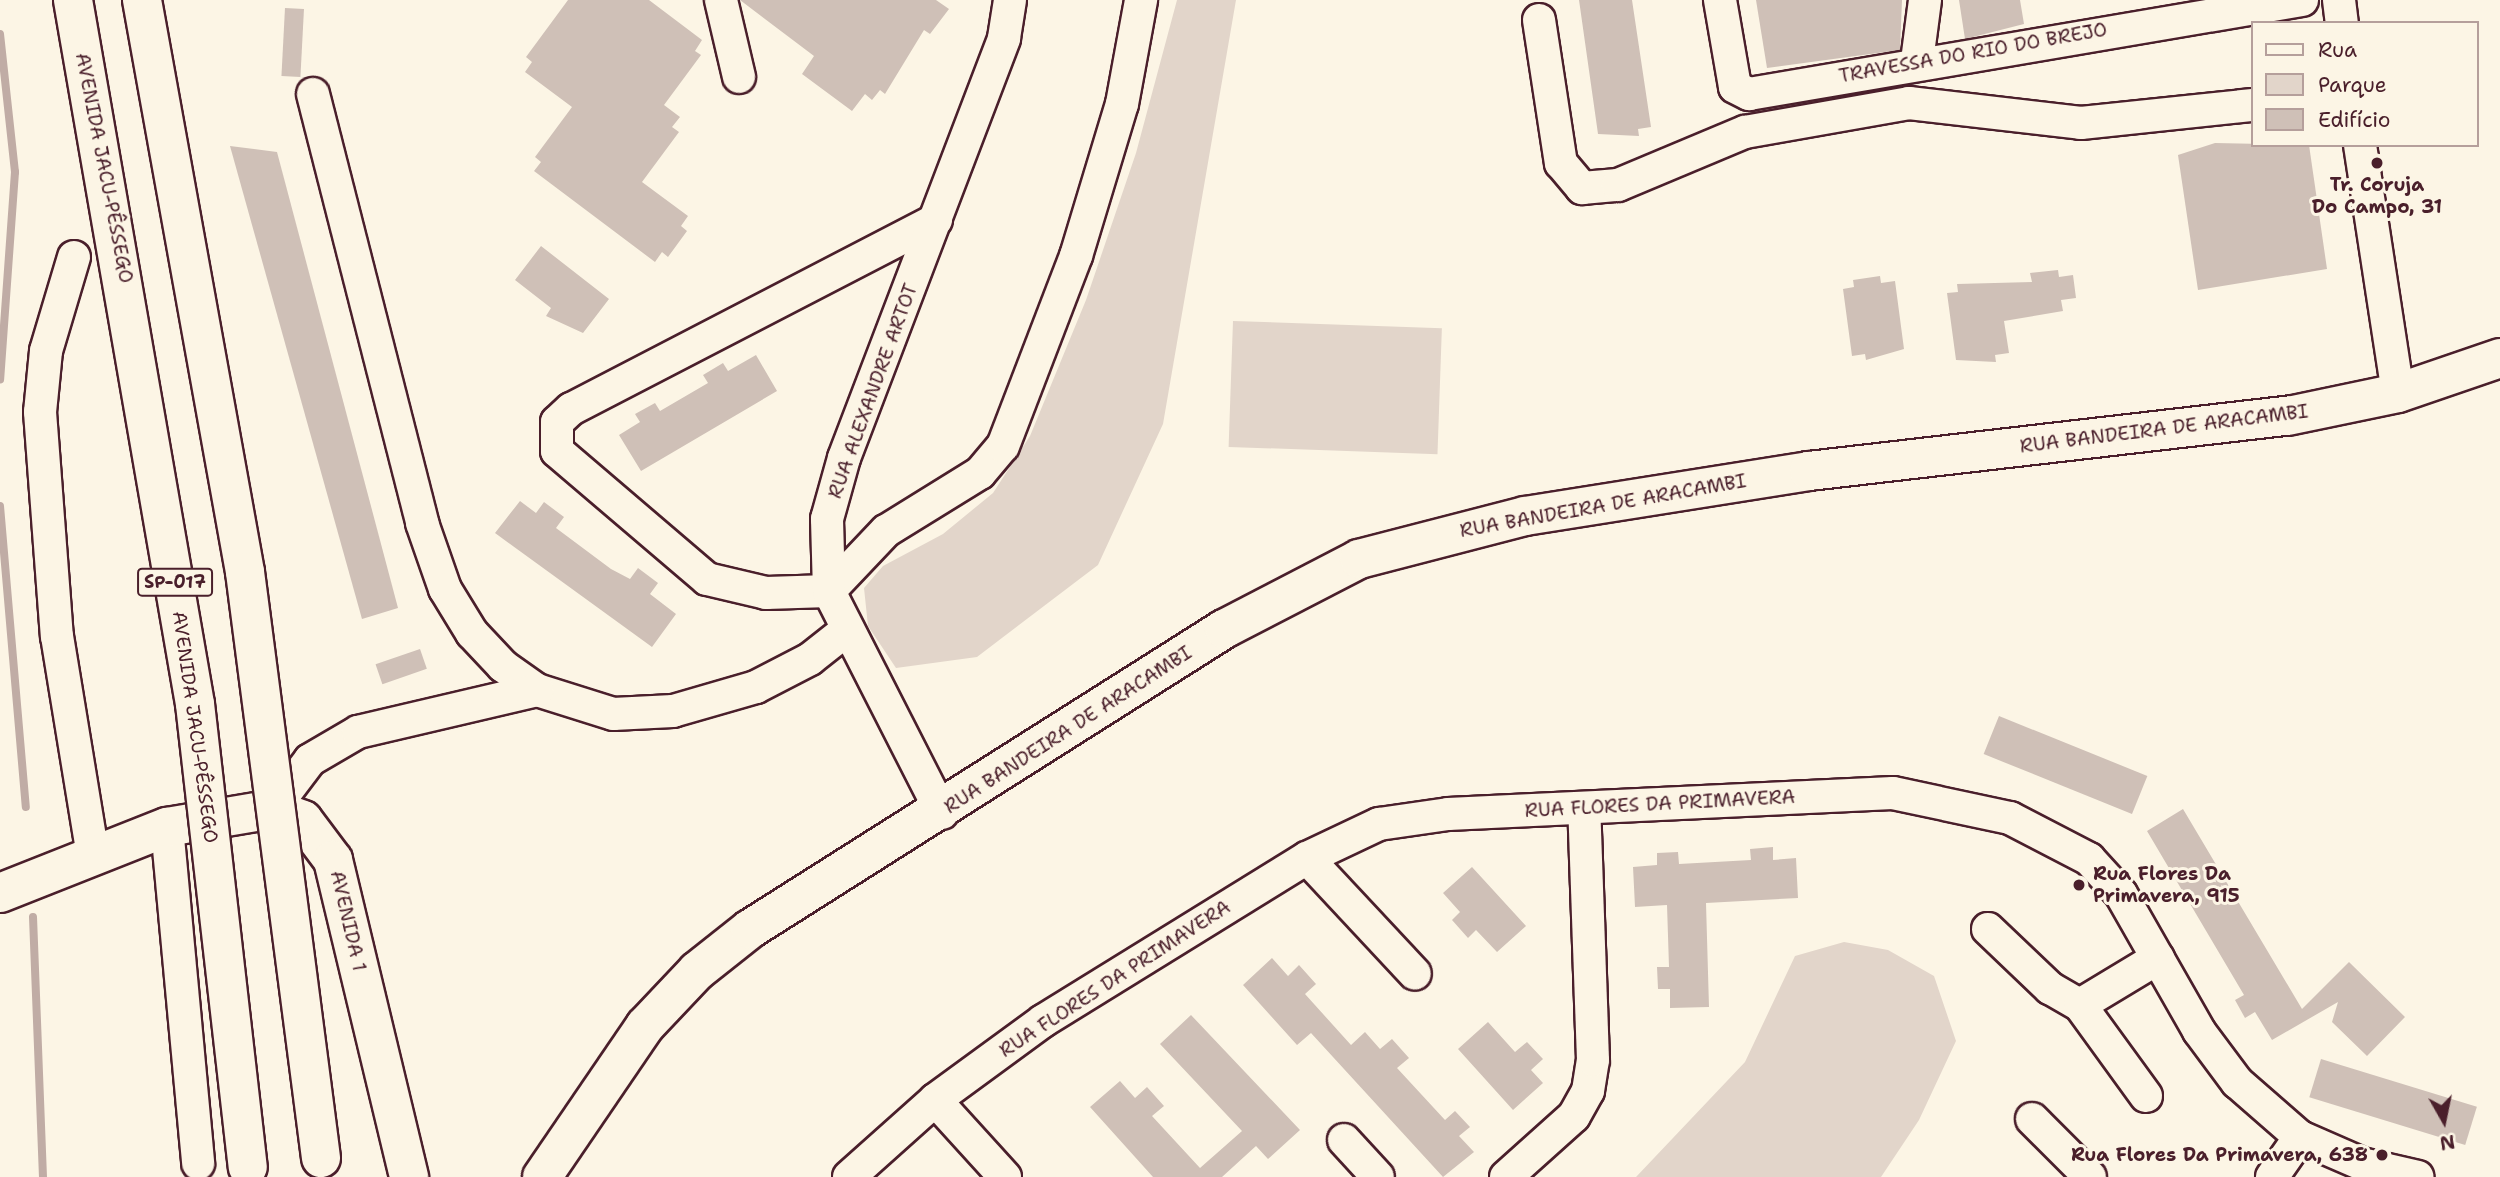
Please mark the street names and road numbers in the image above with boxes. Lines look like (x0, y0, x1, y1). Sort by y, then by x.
street label: TRAVESSA DO RIO DO BREJO (1837, 18, 2109, 88)
street label: AVENIDA JACU-PÊSSEGO (70, 51, 138, 285)
street label: RUA ALEXANDRE ARTOT (823, 280, 923, 502)
street label: RUA BANDEIRA DE ARACAMBI (2019, 400, 2309, 458)
street label: RUA BANDEIRA DE ARACAMBI (1458, 470, 1748, 542)
road number: SP-017 (136, 568, 214, 596)
street label: AVENIDA JACU-PÊSSEGO (167, 609, 223, 845)
street label: RUA BANDEIRA DE ARACAMBI (940, 641, 1196, 819)
street label: RUA FLORES DA PRIMAVERA (1524, 786, 1796, 822)
street label: AVENIDA 1 (325, 868, 371, 974)
street label: RUA FLORES DA PRIMAVERA (995, 896, 1235, 1062)

